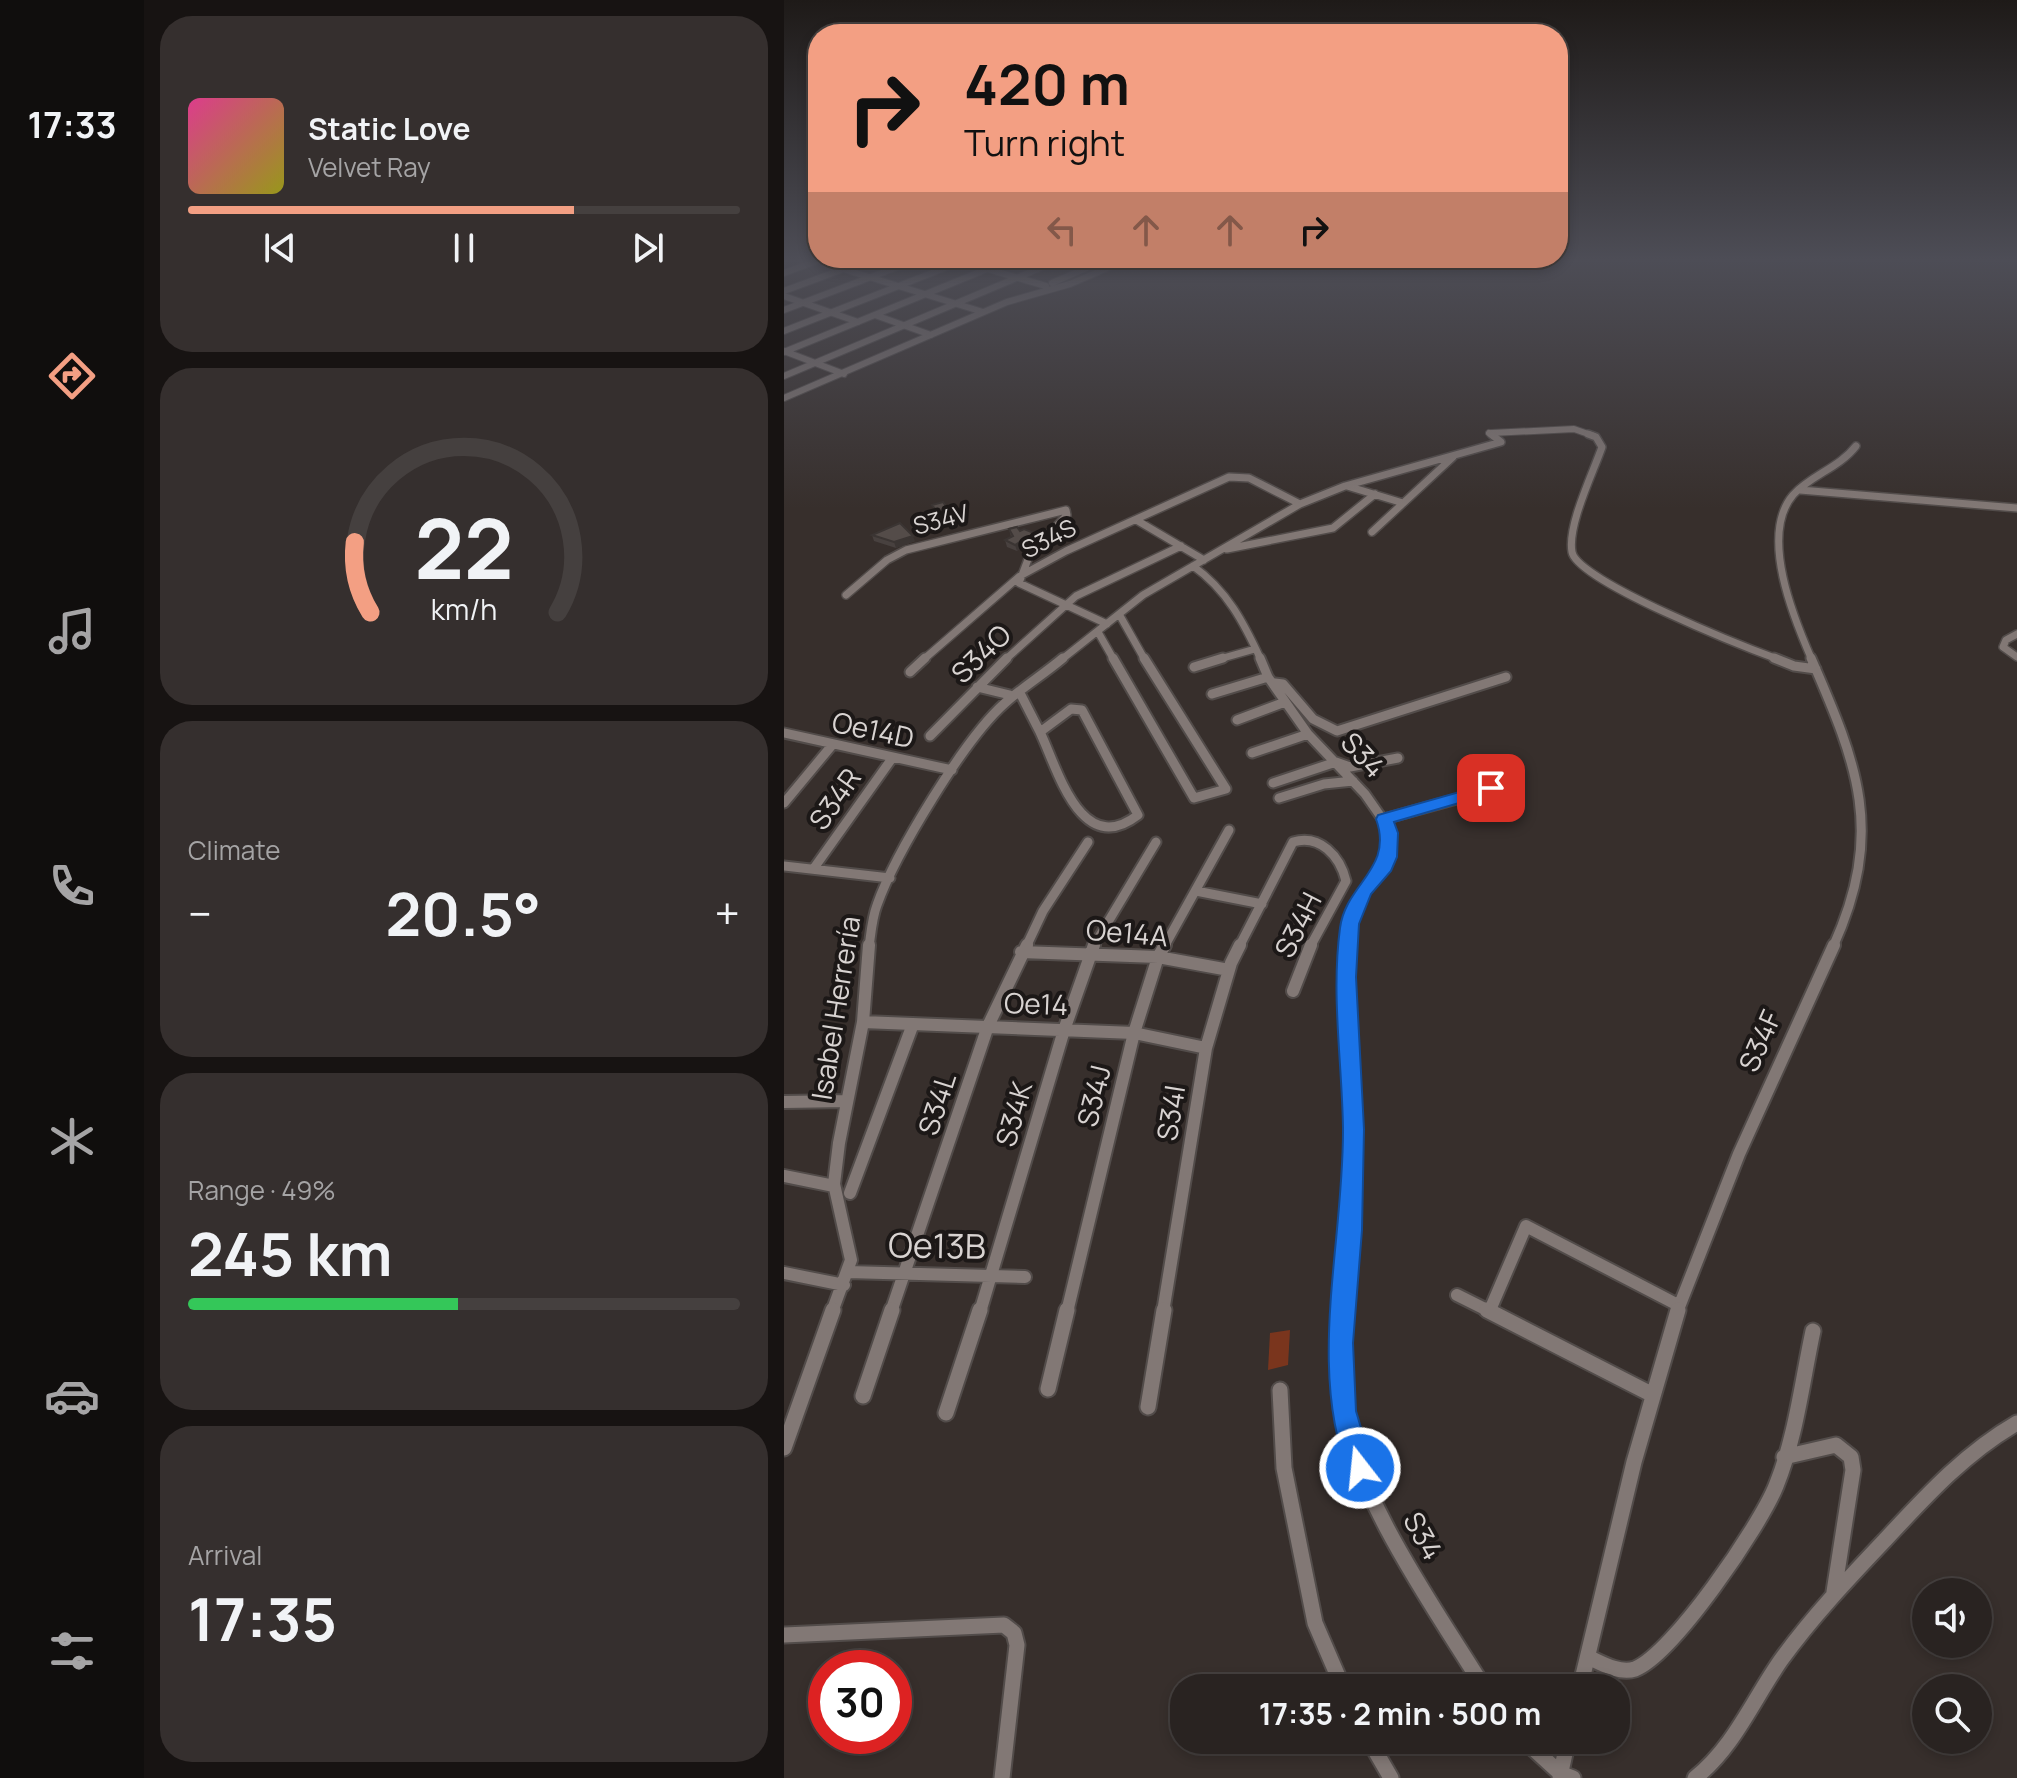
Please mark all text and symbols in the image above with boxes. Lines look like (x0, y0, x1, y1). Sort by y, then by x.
text: 420 m (964, 45, 1130, 122)
icon: right (832, 56, 936, 160)
text: 17:33 (27, 100, 117, 149)
text: Static Love (308, 108, 471, 149)
text: Turn right (964, 118, 1125, 167)
text: Velvet Ray (308, 149, 431, 185)
icon: left (1040, 208, 1084, 252)
icon: ahead (1124, 208, 1168, 252)
icon: ahead (1208, 208, 1252, 252)
icon: right (1292, 208, 1336, 252)
icon: previous (258, 226, 302, 270)
icon: pause (442, 226, 486, 270)
icon: next (626, 226, 670, 270)
icon: directions (44, 348, 100, 404)
text: 22 (414, 489, 514, 603)
street label: S34V (909, 495, 972, 542)
street label: S34S (1015, 510, 1081, 565)
text: km/h (431, 590, 497, 629)
icon: music (44, 603, 100, 659)
street label: S34O (942, 615, 1019, 691)
street label: Oe14D (829, 702, 918, 756)
street label: S34 (1333, 723, 1394, 785)
pin (1457, 754, 1525, 822)
street label: S34R (799, 760, 869, 837)
icon: arrive (1469, 766, 1513, 810)
text: Climate (188, 832, 280, 868)
icon: phone (44, 858, 100, 914)
text: 20.5° (385, 872, 541, 954)
text: − (188, 883, 212, 943)
text: + (715, 883, 740, 943)
street label: S34H (1265, 885, 1330, 964)
street label: Oe14A (1085, 909, 1170, 955)
street label: Isabel Herrería (802, 913, 868, 1103)
street label: Oe14 (1003, 983, 1069, 1023)
street label: S34F (1729, 1004, 1789, 1077)
street label: S34J (1067, 1061, 1119, 1131)
street label: S34L (908, 1068, 964, 1140)
street label: S34K (986, 1076, 1040, 1151)
street label: S34I (1147, 1082, 1193, 1143)
icon: climate (44, 1113, 100, 1169)
text: Range · 49% (188, 1172, 336, 1208)
text: 245 km (188, 1212, 392, 1294)
street label: Oe13B (888, 1221, 986, 1269)
icon: car (44, 1368, 100, 1424)
position arrow (1318, 1426, 1402, 1510)
street label: S34 (1395, 1505, 1452, 1566)
text: Arrival (188, 1537, 262, 1573)
text: 17:35 (188, 1577, 337, 1659)
map controls (1912, 1578, 1992, 1754)
button: sound (1912, 1578, 1992, 1658)
icon: filters (44, 1623, 100, 1679)
speed limit sign: 30 (808, 1650, 912, 1754)
button: search (1912, 1674, 1992, 1754)
text: 17:35 · 2 min · 500 m (1259, 1693, 1541, 1734)

